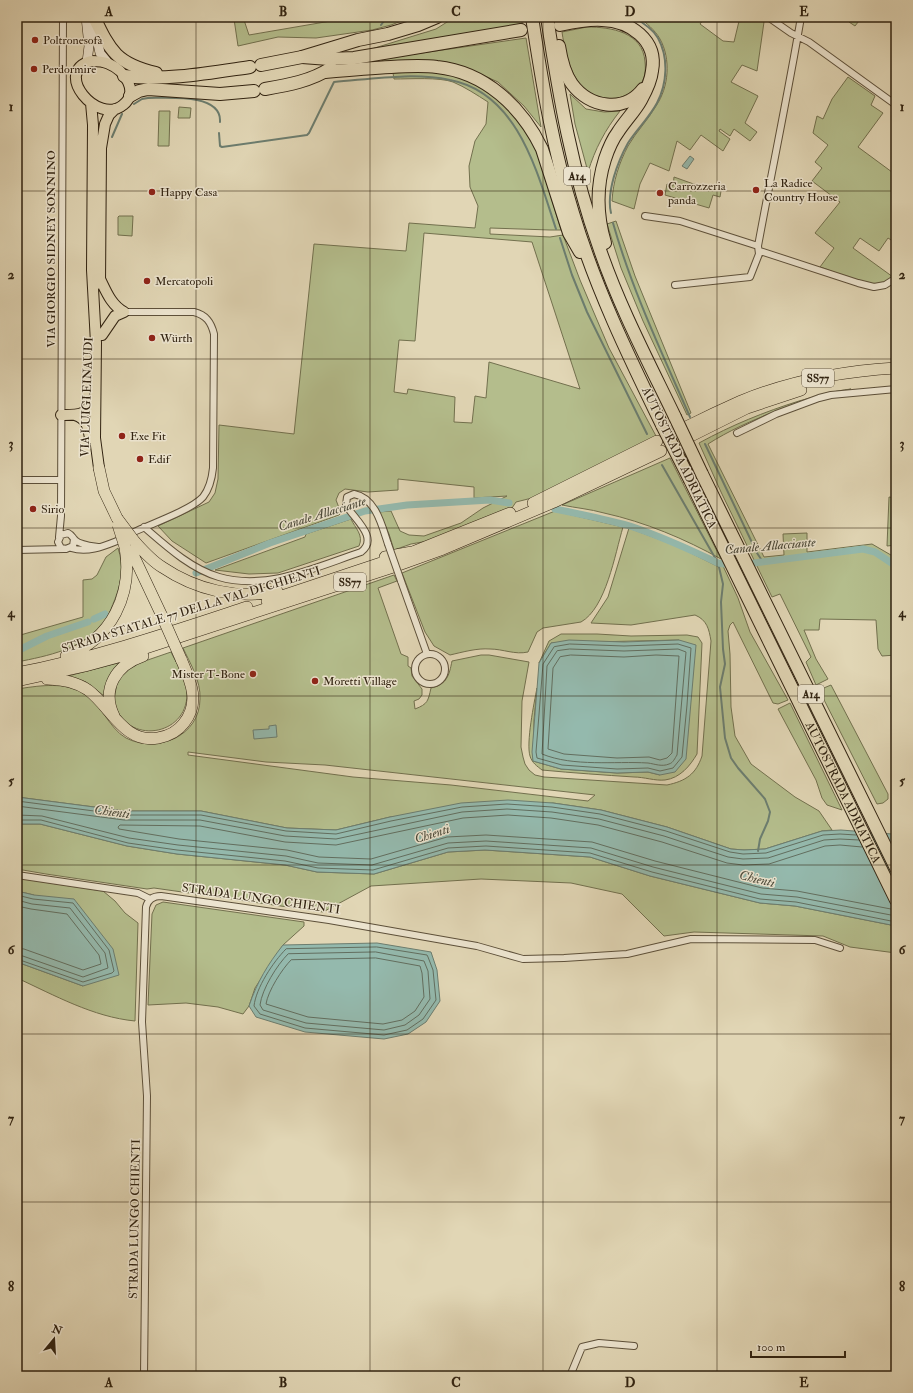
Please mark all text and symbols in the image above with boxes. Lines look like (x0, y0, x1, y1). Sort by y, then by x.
text: A (104, 4, 114, 20)
text: B (279, 4, 287, 20)
text: C (451, 4, 461, 20)
text: D (625, 4, 636, 20)
text: E (799, 4, 809, 20)
place label: Poltronesofà (43, 33, 103, 48)
marker: Poltronesofà (30, 35, 40, 45)
place label: Perdormire (42, 62, 96, 77)
marker: Perdormire (29, 64, 39, 74)
text: 1 (9, 99, 14, 115)
text: 1 (900, 99, 905, 115)
street label: VIA GIORGIO SIDNEY SONNINO (44, 150, 59, 348)
road number: A14 (564, 167, 590, 185)
place label: La Radice Country House (764, 176, 838, 205)
place label: Carrozzeria panda (667, 179, 727, 208)
place label: Happy Casa (160, 185, 218, 200)
marker: La Radice Country House (751, 185, 761, 195)
marker: Happy Casa (147, 187, 157, 197)
marker: Carrozzeria panda (655, 188, 665, 198)
text: 2 (8, 267, 15, 283)
text: 2 (899, 267, 906, 283)
place label: Mercatopoli (155, 274, 213, 289)
marker: Mercatopoli (142, 276, 152, 286)
place label: Würth (159, 331, 193, 346)
marker: Würth (147, 333, 157, 343)
street label: VIA LUIGI EINAUDI (77, 337, 97, 457)
road number: SS77 (802, 369, 834, 387)
street label: AUTOSTRADA ADRIATICA (638, 384, 720, 532)
place label: Exe Fit (130, 429, 166, 444)
marker: Exe Fit (117, 431, 127, 441)
text: 3 (9, 436, 14, 452)
text: 3 (900, 436, 905, 452)
place label: Edif (148, 452, 172, 467)
marker: Edif (135, 454, 145, 464)
water label: Canale Allacciante (276, 493, 369, 535)
place label: Sirio (41, 502, 64, 517)
marker: Sirio (28, 504, 38, 514)
water label: Canale Allacciante (724, 534, 817, 558)
street label: STRADA STATALE 77 DELLA VAL DI CHIENTI (60, 563, 322, 657)
road number: SS77 (334, 573, 366, 591)
text: 4 (6, 605, 15, 621)
text: 4 (897, 605, 906, 621)
place label: Mister T-Bone (171, 667, 245, 682)
marker: Mister T-Bone (248, 669, 258, 679)
place label: Moretti Village (323, 674, 397, 689)
marker: Moretti Village (310, 676, 320, 686)
road number: A14 (798, 685, 824, 703)
street label: AUTOSTRADA ADRIATICA (802, 718, 884, 866)
text: 5 (8, 773, 14, 789)
text: 5 (899, 773, 905, 789)
water label: Chienti (93, 802, 131, 822)
water label: Chienti (412, 821, 452, 847)
water label: Chienti (738, 867, 777, 891)
street label: STRADA LUNGO CHIENTI (181, 880, 341, 918)
text: 6 (8, 942, 16, 958)
text: 6 (899, 942, 907, 958)
text: 7 (8, 1111, 15, 1127)
text: 7 (899, 1111, 906, 1127)
street label: STRADA LUNGO CHIENTI (126, 1139, 144, 1299)
text: 8 (8, 1279, 14, 1295)
text: 8 (899, 1279, 905, 1295)
north arrow (34, 1319, 74, 1359)
text: N (49, 1322, 65, 1338)
scale bar (751, 1333, 845, 1359)
text: 100 m (757, 1340, 786, 1355)
text: A (104, 1375, 114, 1391)
text: B (279, 1375, 287, 1391)
text: C (451, 1375, 461, 1391)
text: D (625, 1375, 636, 1391)
text: E (799, 1375, 809, 1391)

